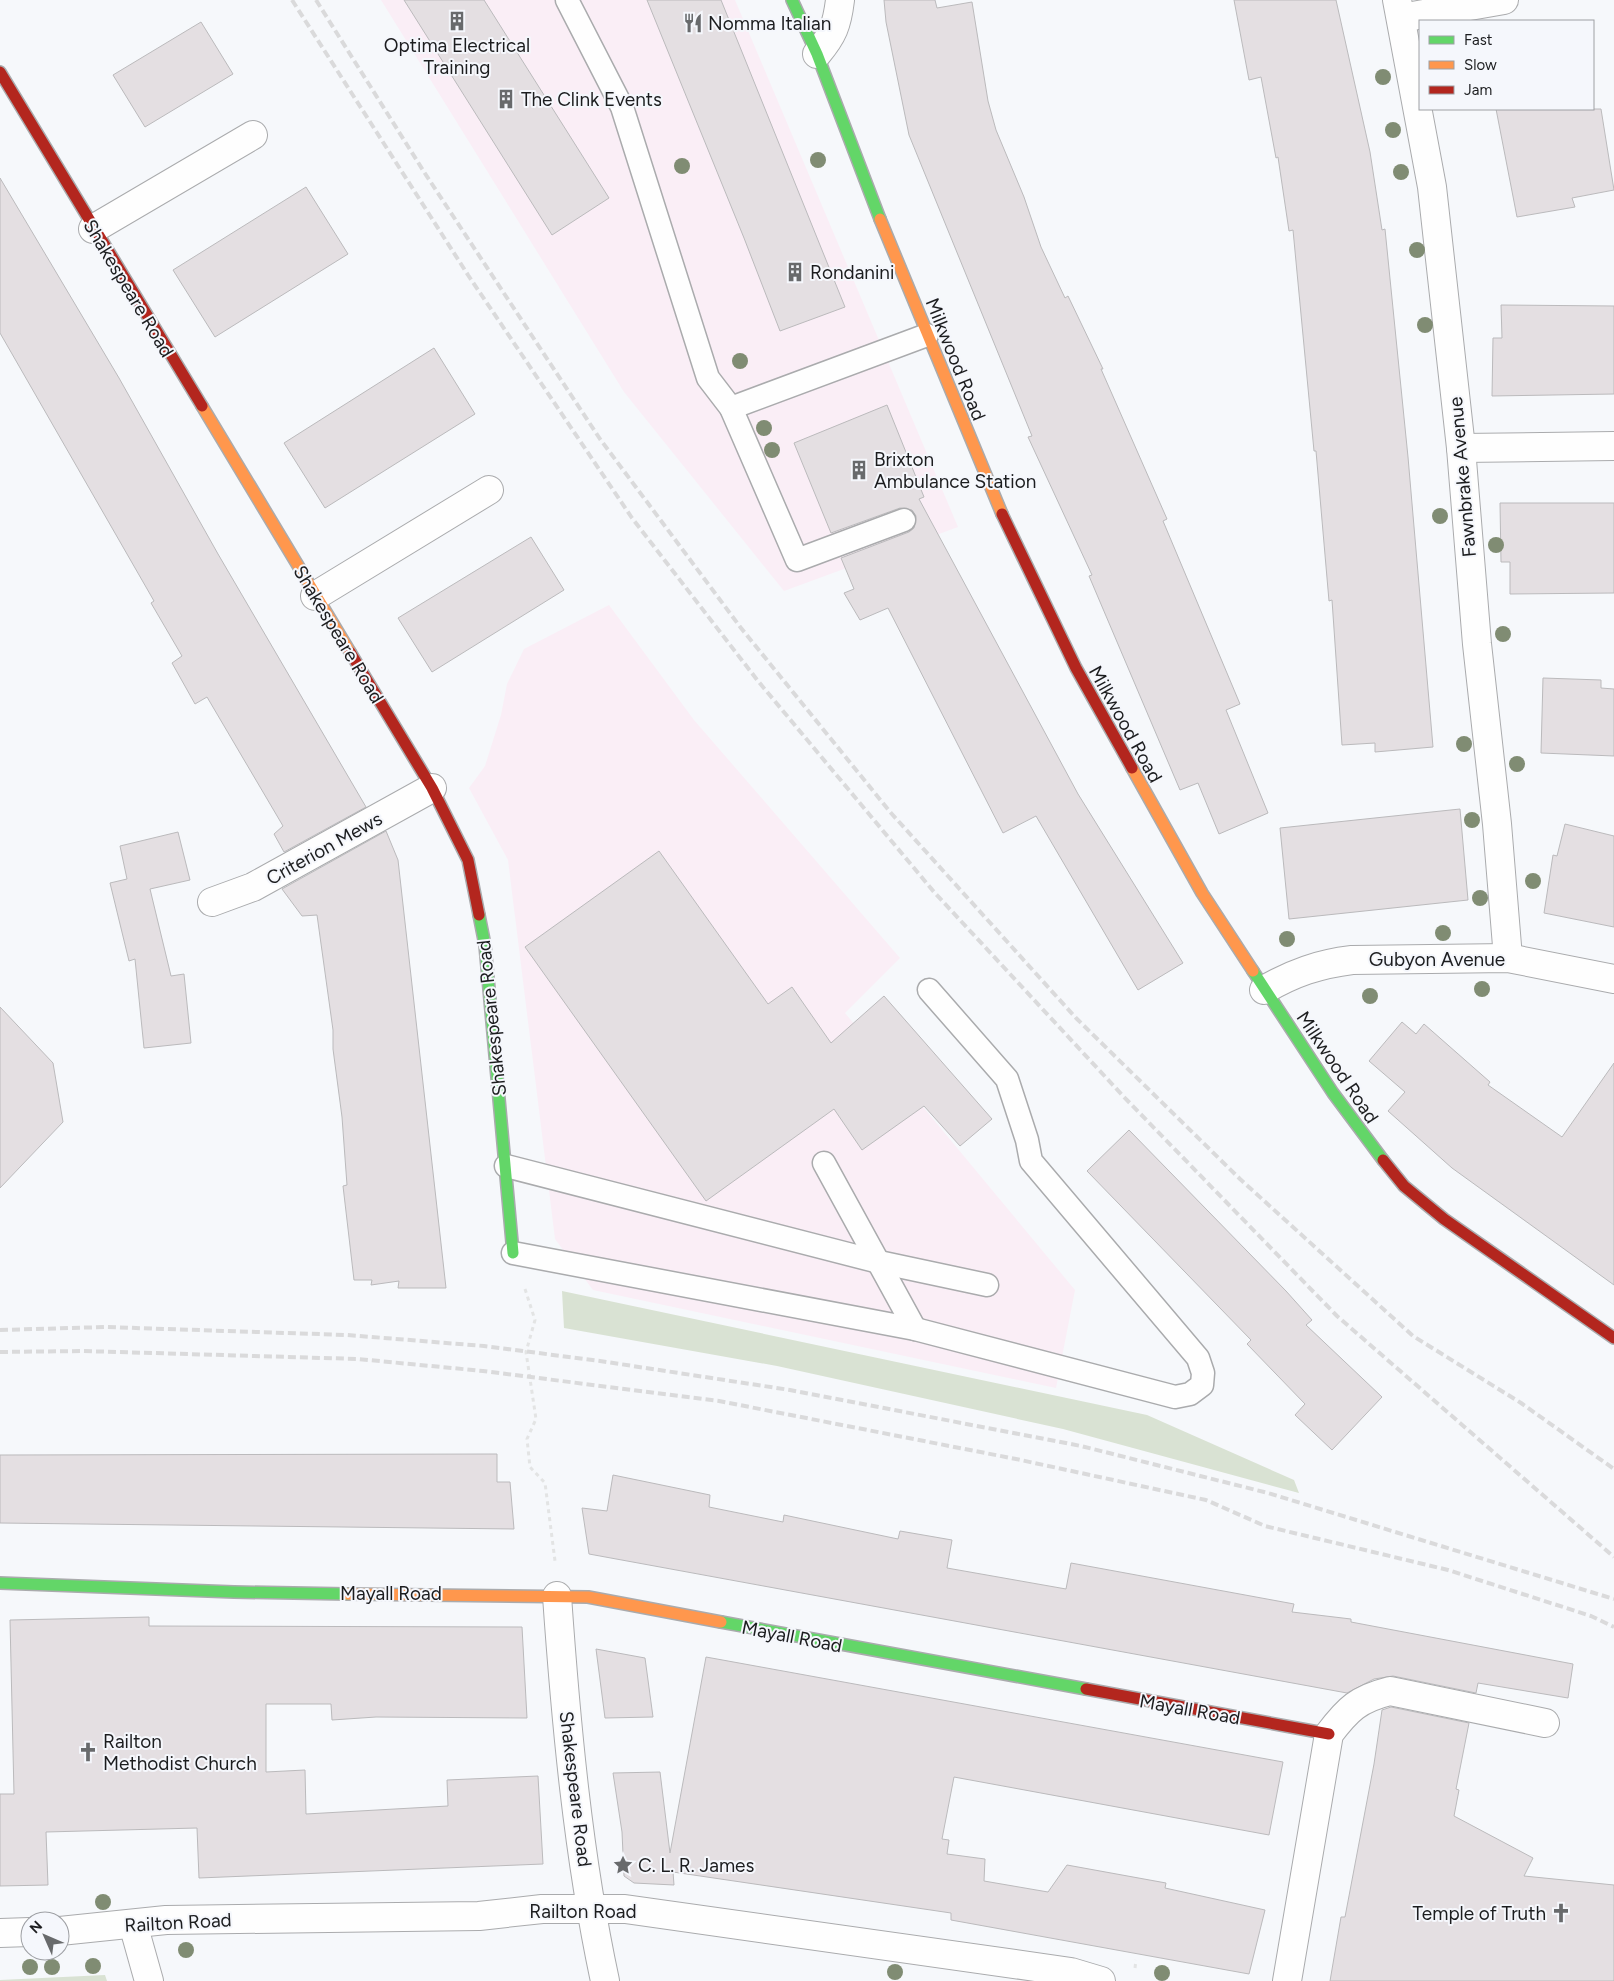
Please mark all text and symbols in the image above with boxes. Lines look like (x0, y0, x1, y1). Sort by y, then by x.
building icon: Optima Electrical Training (446, 10, 468, 32)
restaurant icon: Nomma Italian (682, 12, 704, 34)
place label: Nomma Italian (708, 12, 831, 35)
legend (1419, 20, 1594, 110)
text: Fast (1464, 31, 1493, 49)
place label: Optima Electrical Training (384, 34, 530, 79)
text: Slow (1464, 56, 1497, 74)
text: Jam (1464, 81, 1492, 99)
building icon: The Clink Events (495, 88, 517, 110)
place label: The Clink Events (521, 88, 662, 111)
street label: Shakespeare Road (78, 215, 179, 361)
building icon: Rondanini (784, 261, 806, 283)
place label: Rondanini (810, 261, 894, 284)
street label: Milkwood Road (920, 295, 991, 424)
street label: Fawnbrake Avenue (1444, 396, 1481, 558)
place label: Brixton Ambulance Station (874, 448, 1036, 493)
building icon: Brixton Ambulance Station (848, 459, 870, 481)
street label: Shakespeare Road (288, 561, 389, 707)
street label: Milkwood Road (1084, 662, 1167, 787)
street label: Criterion Mews (262, 807, 386, 890)
street label: Shakespeare Road (472, 939, 511, 1097)
street label: Gubyon Avenue (1369, 948, 1505, 971)
street label: Milkwood Road (1292, 1007, 1384, 1128)
street label: Mayall Road (340, 1582, 442, 1605)
street label: Mayall Road (740, 1615, 844, 1658)
street label: Mayall Road (1138, 1689, 1242, 1730)
street label: Shakespeare Road (555, 1710, 596, 1868)
place label: Railton Methodist Church (103, 1730, 257, 1775)
church icon: Railton Methodist Church (77, 1741, 99, 1763)
place icon: C. L. R. James (612, 1854, 634, 1876)
place label: C. L. R. James (638, 1854, 754, 1877)
street label: Railton Road (529, 1900, 637, 1923)
place label: Temple of Truth (1413, 1902, 1546, 1925)
church icon: Temple of Truth (1550, 1902, 1572, 1924)
street label: Railton Road (124, 1908, 232, 1937)
north arrow (20, 1911, 70, 1961)
text: N (26, 1917, 46, 1937)

